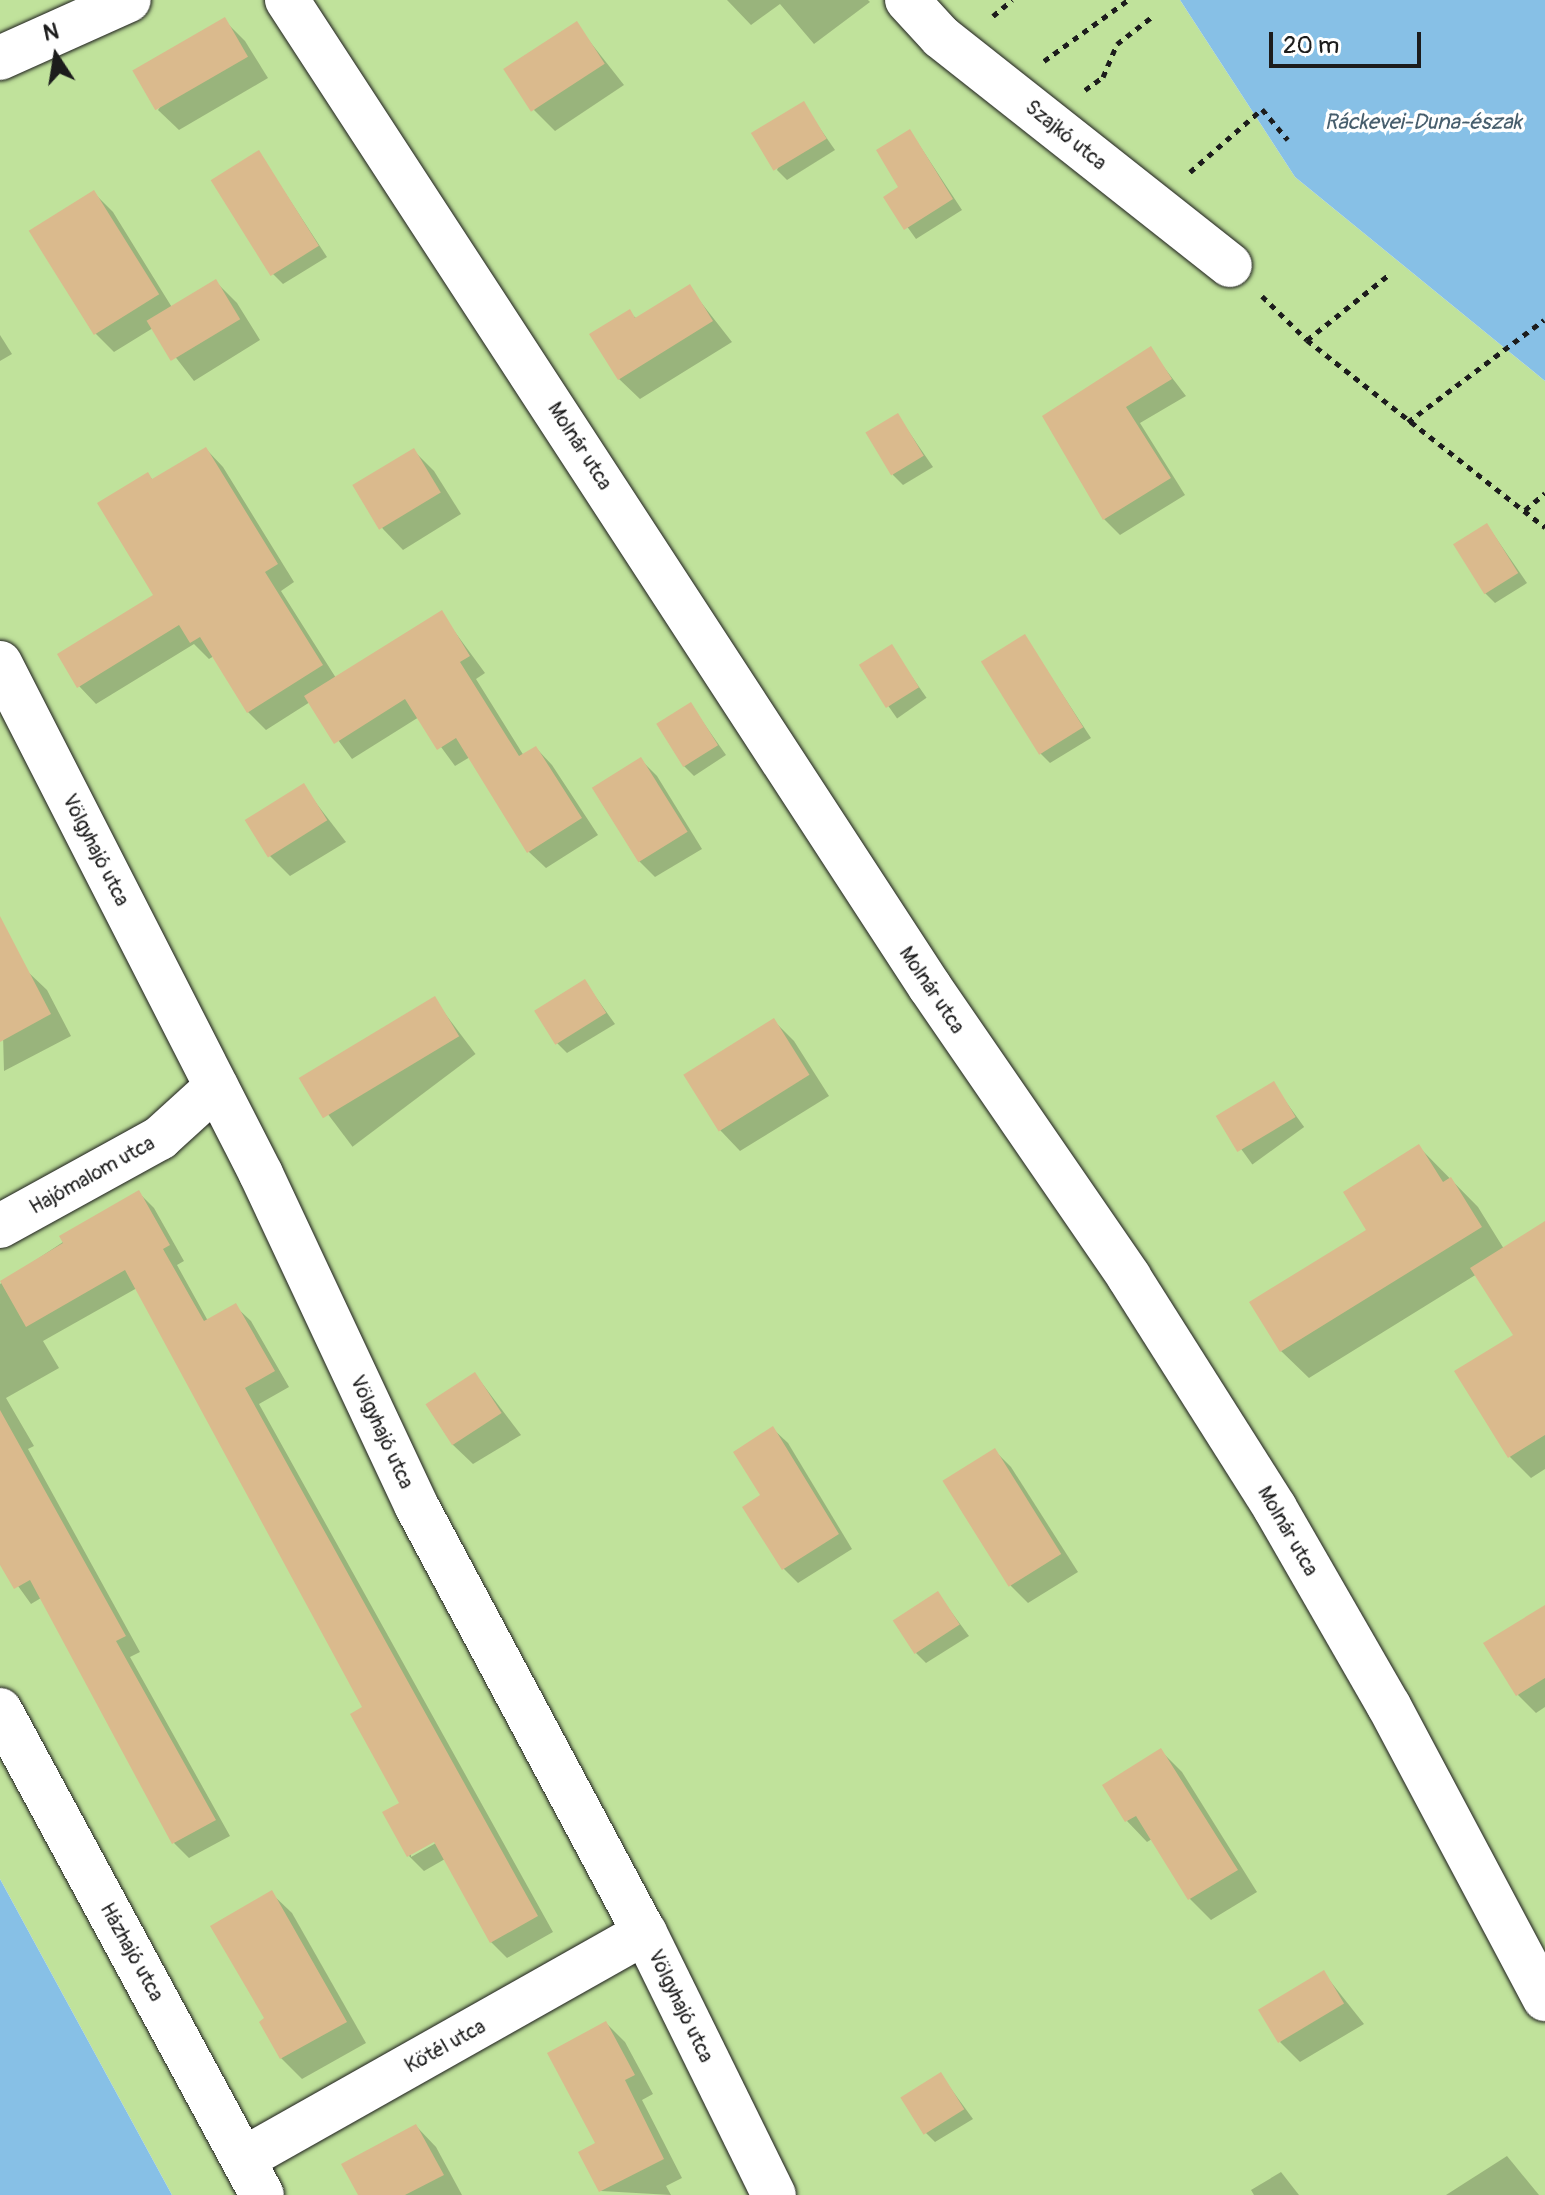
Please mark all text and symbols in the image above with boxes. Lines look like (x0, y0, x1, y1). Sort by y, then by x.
north arrow (16, 16, 96, 96)
scale bar (1273, 16, 1425, 66)
text: N (41, 17, 61, 48)
text: 20 m (1283, 31, 1339, 60)
street label: Szajkó utca (1021, 95, 1111, 175)
water label: Ráckevei-Duna-észak (1324, 110, 1522, 136)
street label: Molnár utca (543, 398, 617, 494)
street label: Völgyhajó utca (58, 790, 134, 910)
street label: Molnár utca (894, 942, 970, 1038)
street label: Hajómalom utca (25, 1131, 159, 1219)
street label: Völgyhajó utca (345, 1371, 419, 1493)
street label: Molnár utca (1253, 1482, 1323, 1580)
street label: Házhajó utca (95, 1899, 169, 2005)
street label: Völgyhajó utca (643, 1946, 719, 2066)
street label: Kötél utca (401, 2014, 489, 2078)

